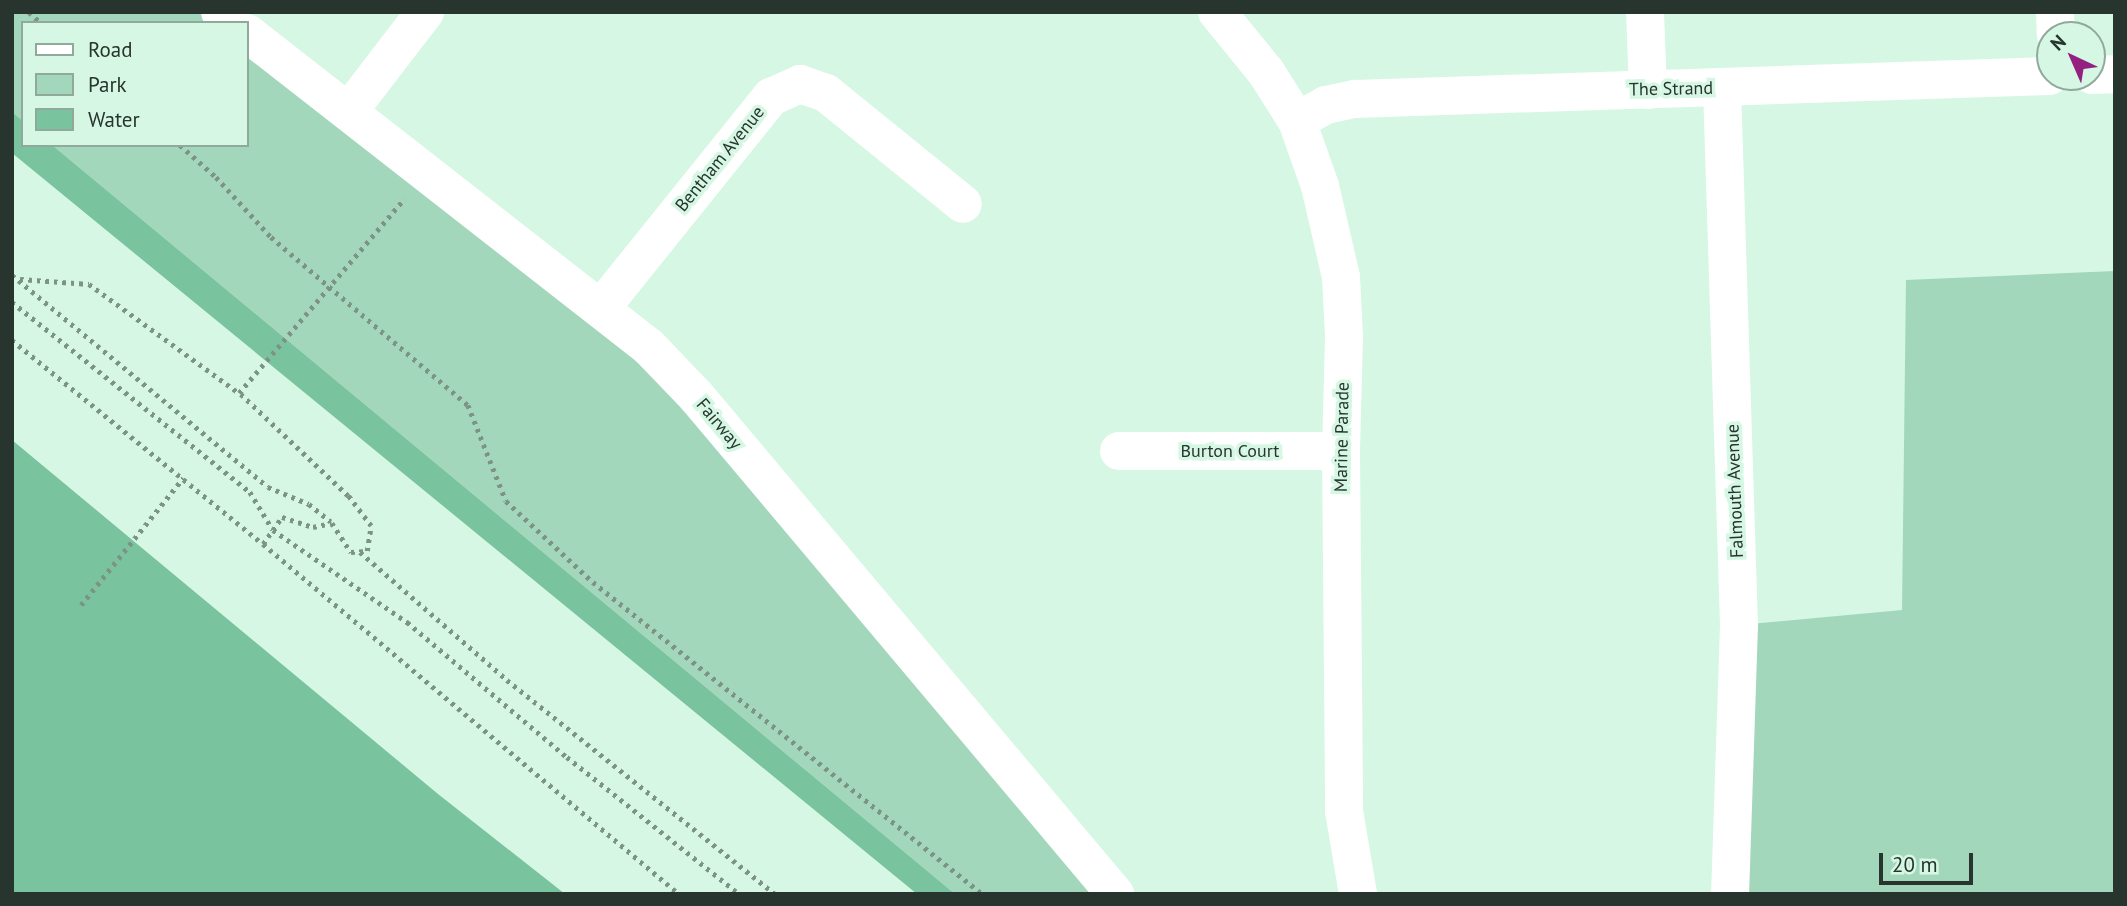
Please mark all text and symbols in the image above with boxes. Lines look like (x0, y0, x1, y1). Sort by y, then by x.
legend (21, 21, 248, 147)
north arrow (2036, 21, 2106, 91)
text: N (2045, 29, 2071, 55)
text: Road (88, 36, 132, 63)
text: Park (88, 71, 127, 98)
street label: The Strand (1629, 77, 1713, 101)
street label: Bentham Avenue (671, 102, 769, 216)
text: Water (88, 106, 140, 133)
street label: Marine Parade (1330, 382, 1354, 492)
street label: Fairway (692, 394, 746, 454)
street label: Falmouth Avenue (1722, 423, 1748, 559)
street label: Burton Court (1181, 440, 1279, 462)
scale bar (1882, 839, 1976, 883)
text: 20 m (1892, 851, 1938, 878)

